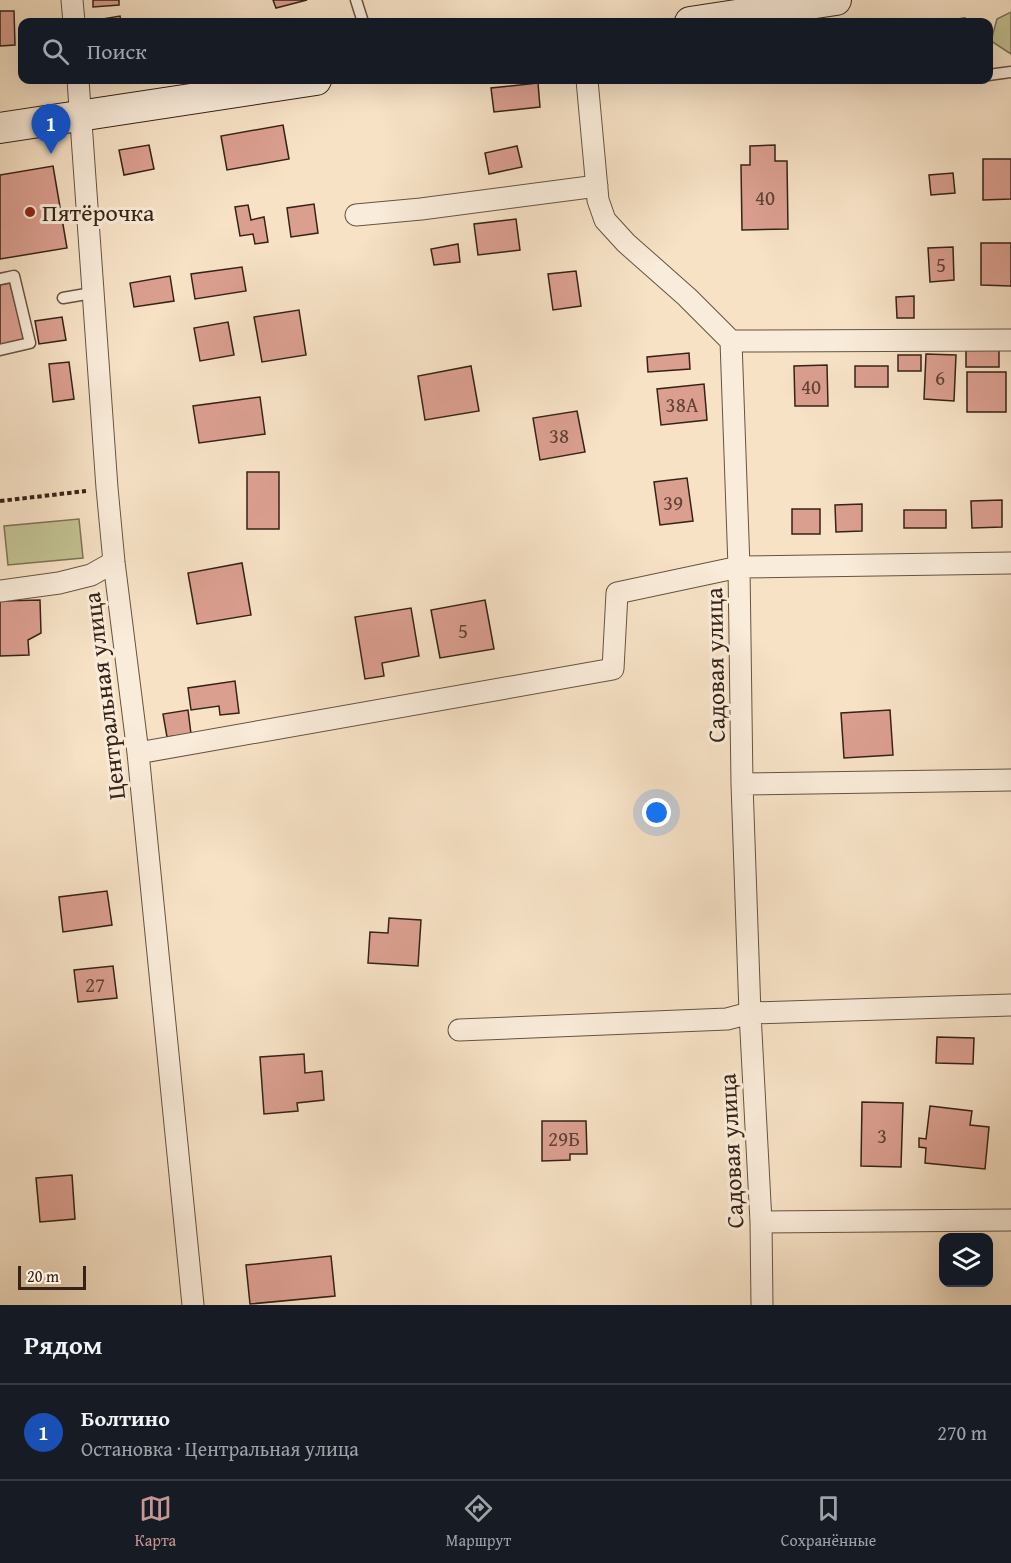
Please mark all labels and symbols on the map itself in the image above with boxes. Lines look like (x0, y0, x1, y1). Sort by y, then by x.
pin: 1 (32, 104, 70, 154)
house number: 40 (755, 182, 775, 213)
place label: Пятёрочка (42, 195, 155, 230)
marker: Пятёрочка (23, 205, 37, 219)
house number: 5 (936, 249, 946, 280)
house number: 6 (935, 362, 945, 393)
house number: 40 (801, 371, 821, 402)
house number: 38А (666, 389, 699, 420)
house number: 38 (549, 420, 569, 451)
house number: 39 (663, 487, 683, 518)
street label: Садовая улица (696, 587, 734, 743)
street label: Центральная улица (74, 590, 134, 802)
house number: 5 (458, 615, 468, 646)
your location (642, 798, 671, 827)
house number: 27 (85, 969, 105, 1000)
street label: Садовая улица (709, 1072, 753, 1229)
house number: 3 (877, 1120, 887, 1151)
house number: 29Б (548, 1123, 580, 1154)
scale bar (18, 1263, 86, 1290)

